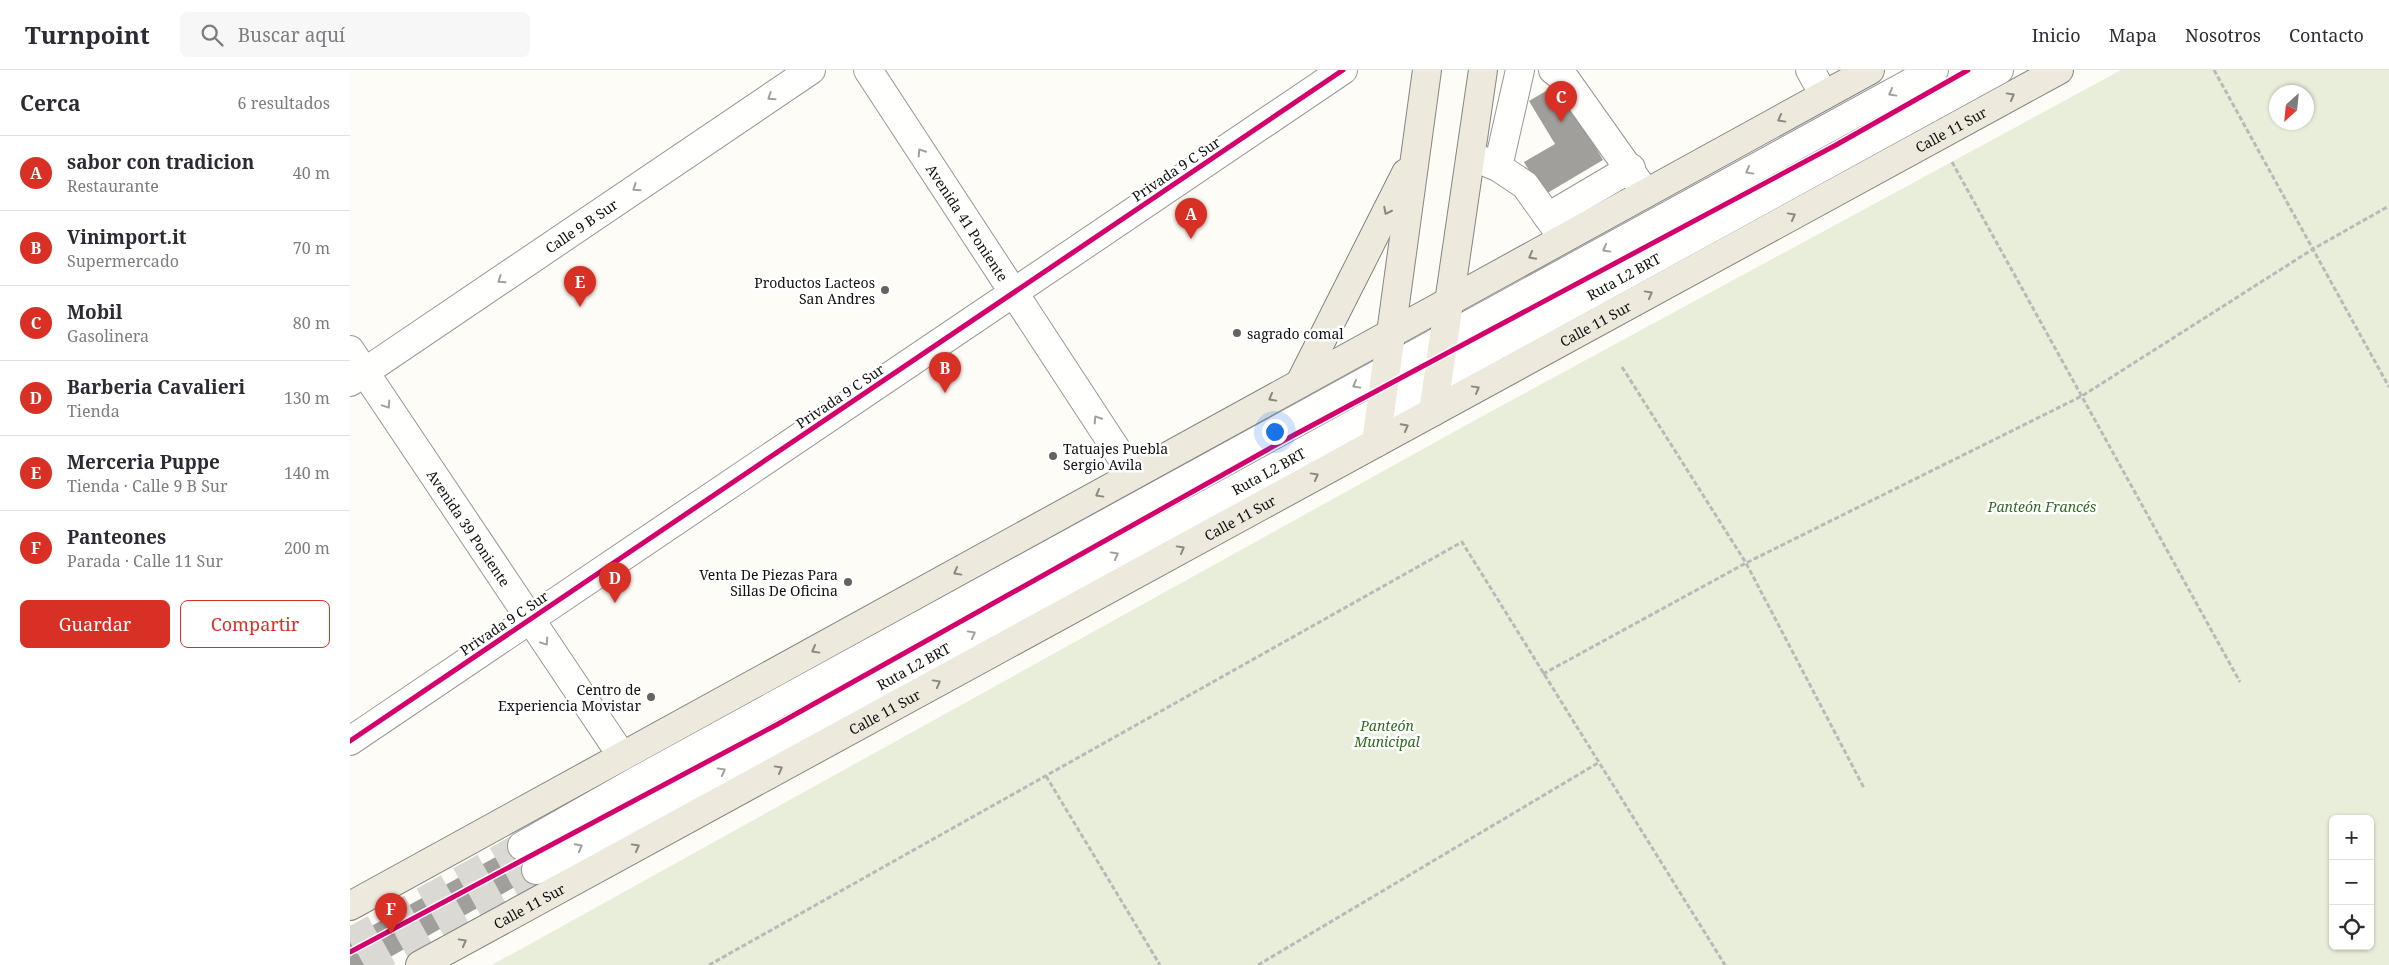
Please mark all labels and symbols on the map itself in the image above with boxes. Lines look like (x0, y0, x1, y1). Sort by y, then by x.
pin: C (1545, 81, 1577, 122)
north arrow (2269, 85, 2314, 130)
one-way arrow (1888, 87, 1897, 97)
one-way arrow (767, 91, 776, 100)
one-way arrow (2006, 92, 2015, 102)
street label: Calle 11 Sur (1912, 102, 1990, 156)
one-way arrow (1778, 112, 1787, 122)
street label: Privada 9 C Sur (1128, 132, 1224, 206)
one-way arrow (918, 148, 928, 157)
street label: Avenida 41 Poniente (922, 160, 1013, 285)
one-way arrow (1745, 165, 1754, 175)
one-way arrow (632, 182, 641, 192)
street label: Calle 9 B Sur (541, 194, 621, 257)
pin: A (1175, 198, 1207, 239)
one-way arrow (1383, 206, 1393, 215)
one-way arrow (1787, 212, 1796, 222)
one-way arrow (1602, 242, 1611, 252)
street label: Ruta L2 BRT (1583, 248, 1664, 304)
one-way arrow (1528, 250, 1537, 260)
pin: E (564, 266, 596, 307)
one-way arrow (498, 273, 507, 283)
place label: Productos Lacteos San Andres (754, 273, 875, 308)
marker: Productos Lacteos San Andres (879, 284, 891, 296)
one-way arrow (1644, 290, 1653, 300)
street label: Calle 11 Sur (1556, 296, 1635, 350)
place label: sagrado comal (1247, 324, 1344, 343)
marker: sagrado comal (1231, 327, 1243, 339)
pin: B (929, 352, 961, 393)
street label: Privada 9 C Sur (792, 359, 888, 433)
one-way arrow (1352, 379, 1361, 389)
one-way arrow (1471, 385, 1480, 395)
one-way arrow (1269, 392, 1278, 402)
one-way arrow (381, 399, 390, 408)
one-way arrow (1094, 416, 1103, 425)
your location (1262, 419, 1288, 445)
one-way arrow (1399, 423, 1408, 433)
place label: Tatuajes Puebla Sergio Avila (1063, 439, 1168, 474)
street label: Ruta L2 BRT (1228, 443, 1309, 499)
marker: Tatuajes Puebla Sergio Avila (1047, 450, 1059, 462)
street label: Avenida 39 Poniente (423, 466, 515, 590)
one-way arrow (1309, 472, 1318, 482)
one-way arrow (1096, 487, 1105, 497)
street label: Calle 11 Sur (1201, 490, 1279, 545)
park label: Panteón Francés (1987, 497, 2097, 516)
one-way arrow (1175, 546, 1184, 556)
one-way arrow (1109, 552, 1118, 562)
pin: D (599, 562, 631, 603)
place label: Venta De Piezas Para Sillas De Oficina (699, 565, 838, 600)
one-way arrow (953, 566, 962, 576)
marker: Venta De Piezas Para Sillas De Oficina (842, 576, 854, 588)
street label: Privada 9 C Sur (456, 586, 552, 660)
one-way arrow (967, 630, 976, 640)
one-way arrow (539, 636, 548, 646)
street label: Ruta L2 BRT (873, 638, 954, 694)
one-way arrow (811, 644, 820, 654)
one-way arrow (932, 679, 941, 689)
place label: Centro de Experiencia Movistar (498, 680, 641, 715)
street label: Calle 11 Sur (845, 684, 924, 739)
marker: Centro de Experiencia Movistar (645, 691, 657, 703)
park label: Panteón Municipal (1353, 716, 1421, 751)
one-way arrow (774, 765, 783, 775)
one-way arrow (717, 767, 726, 777)
one-way arrow (574, 843, 583, 853)
one-way arrow (631, 843, 640, 853)
street label: Calle 11 Sur (490, 878, 568, 933)
pin: F (375, 893, 407, 934)
one-way arrow (458, 938, 467, 948)

